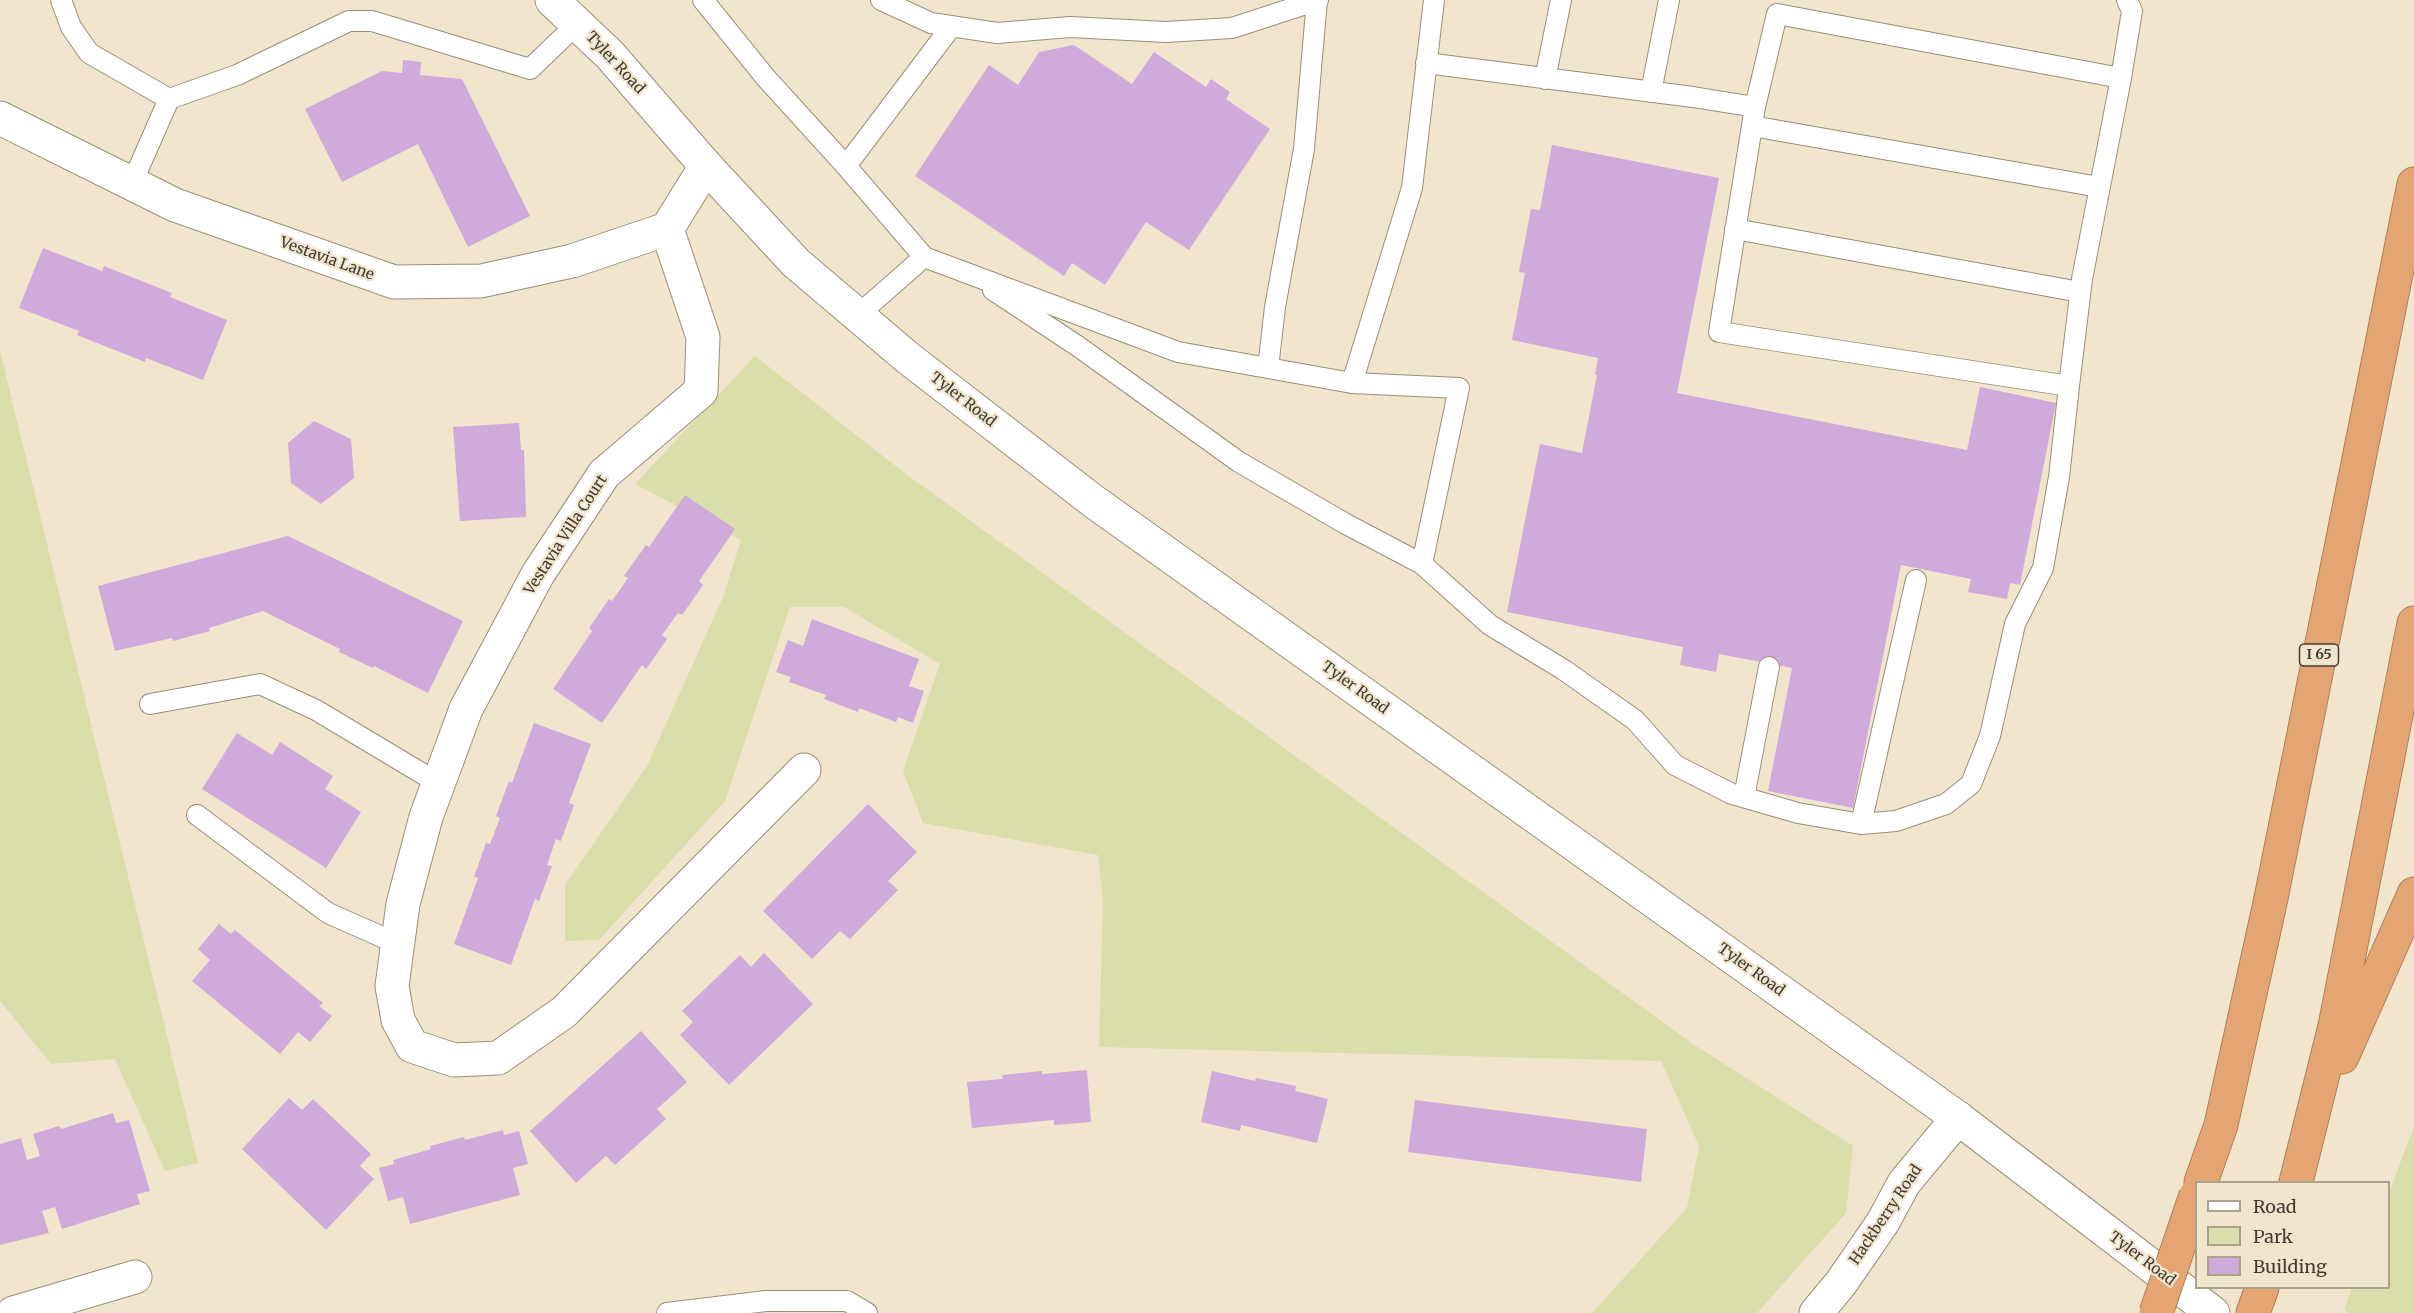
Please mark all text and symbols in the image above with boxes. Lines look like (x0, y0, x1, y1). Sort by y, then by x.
street label: Tyler Road (582, 28, 648, 98)
street label: Vestavia Lane (277, 234, 377, 284)
street label: Tyler Road (927, 369, 999, 431)
street label: Vestavia Villa Court (521, 472, 611, 598)
road number: I 65 (2300, 644, 2338, 666)
street label: Tyler Road (1318, 658, 1392, 718)
street label: Tyler Road (1714, 940, 1788, 1000)
street label: Hackberry Road (1846, 1162, 1926, 1268)
legend (2195, 1181, 2390, 1289)
text: Road (2253, 1195, 2297, 1218)
text: Park (2253, 1225, 2293, 1248)
street label: Tyler Road (2105, 1228, 2179, 1290)
text: Building (2253, 1255, 2327, 1278)

